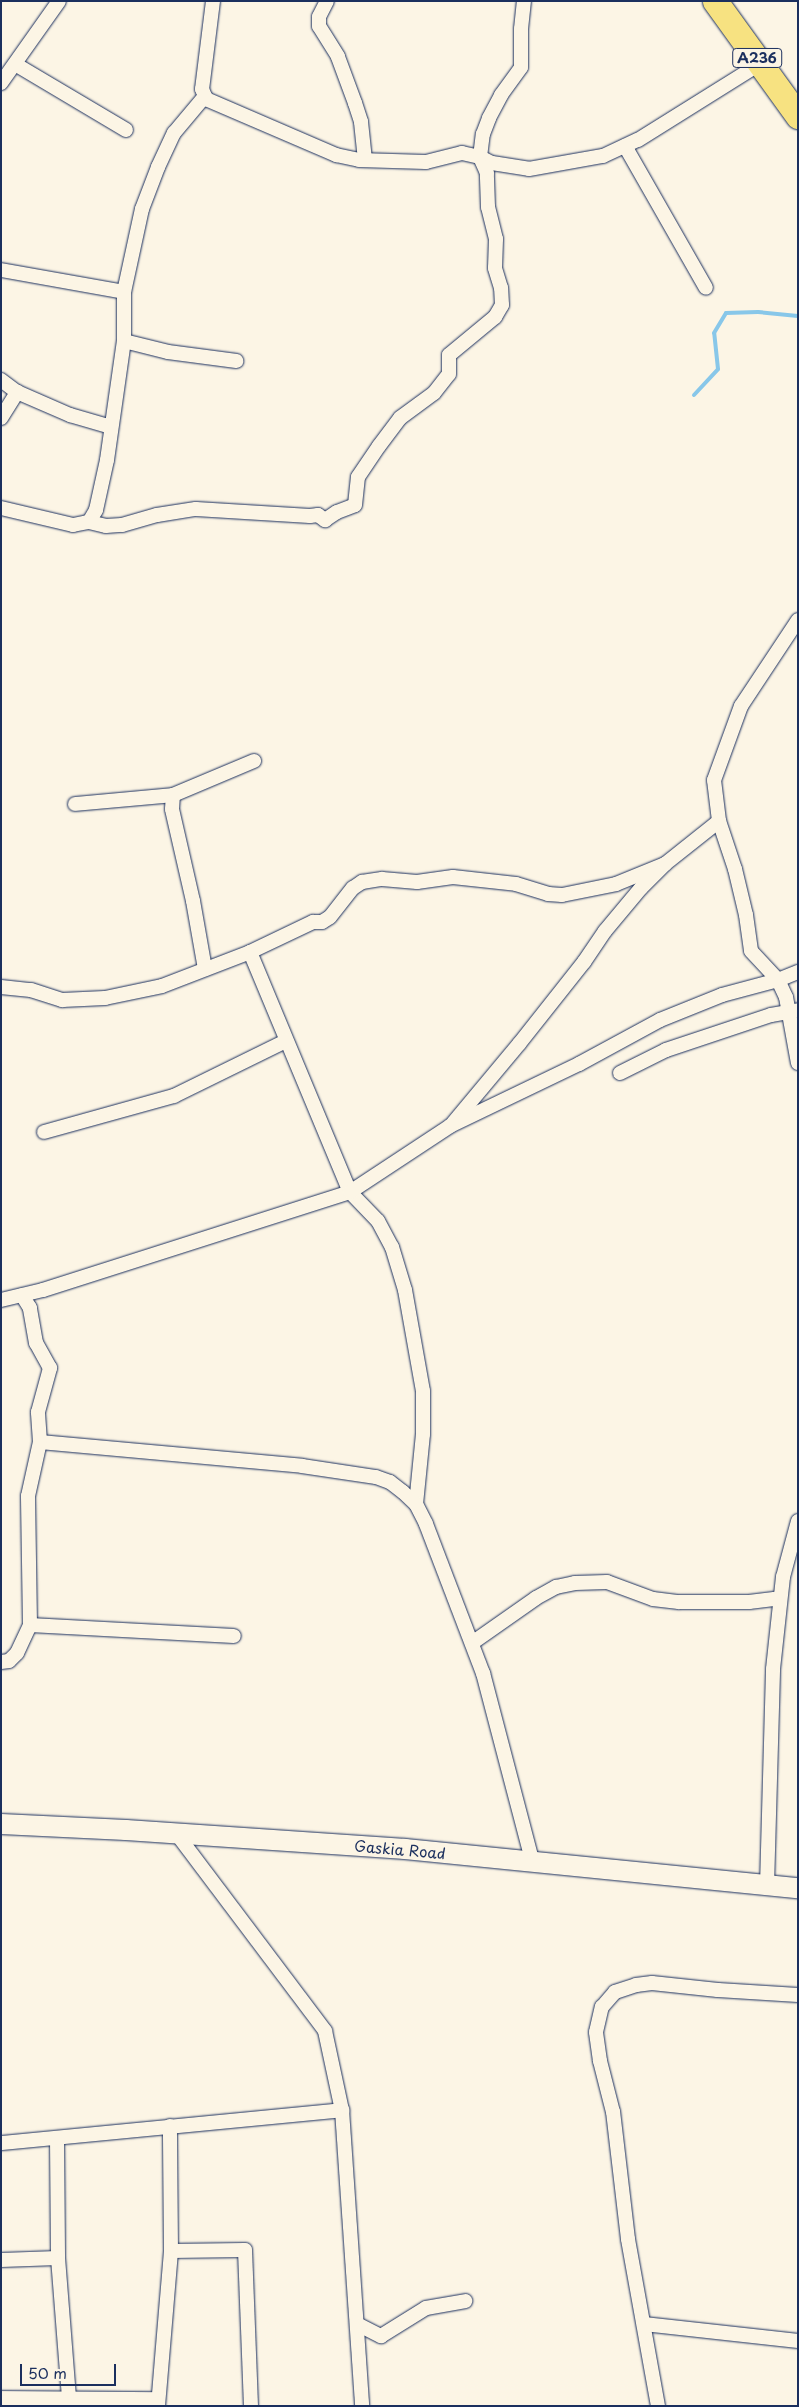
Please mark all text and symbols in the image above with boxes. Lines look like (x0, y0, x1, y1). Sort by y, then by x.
road number: A236 (732, 46, 782, 70)
street label: Gaskia Road (354, 1836, 446, 1862)
scale bar (22, 2354, 119, 2386)
text: 50 m (28, 2361, 67, 2384)

